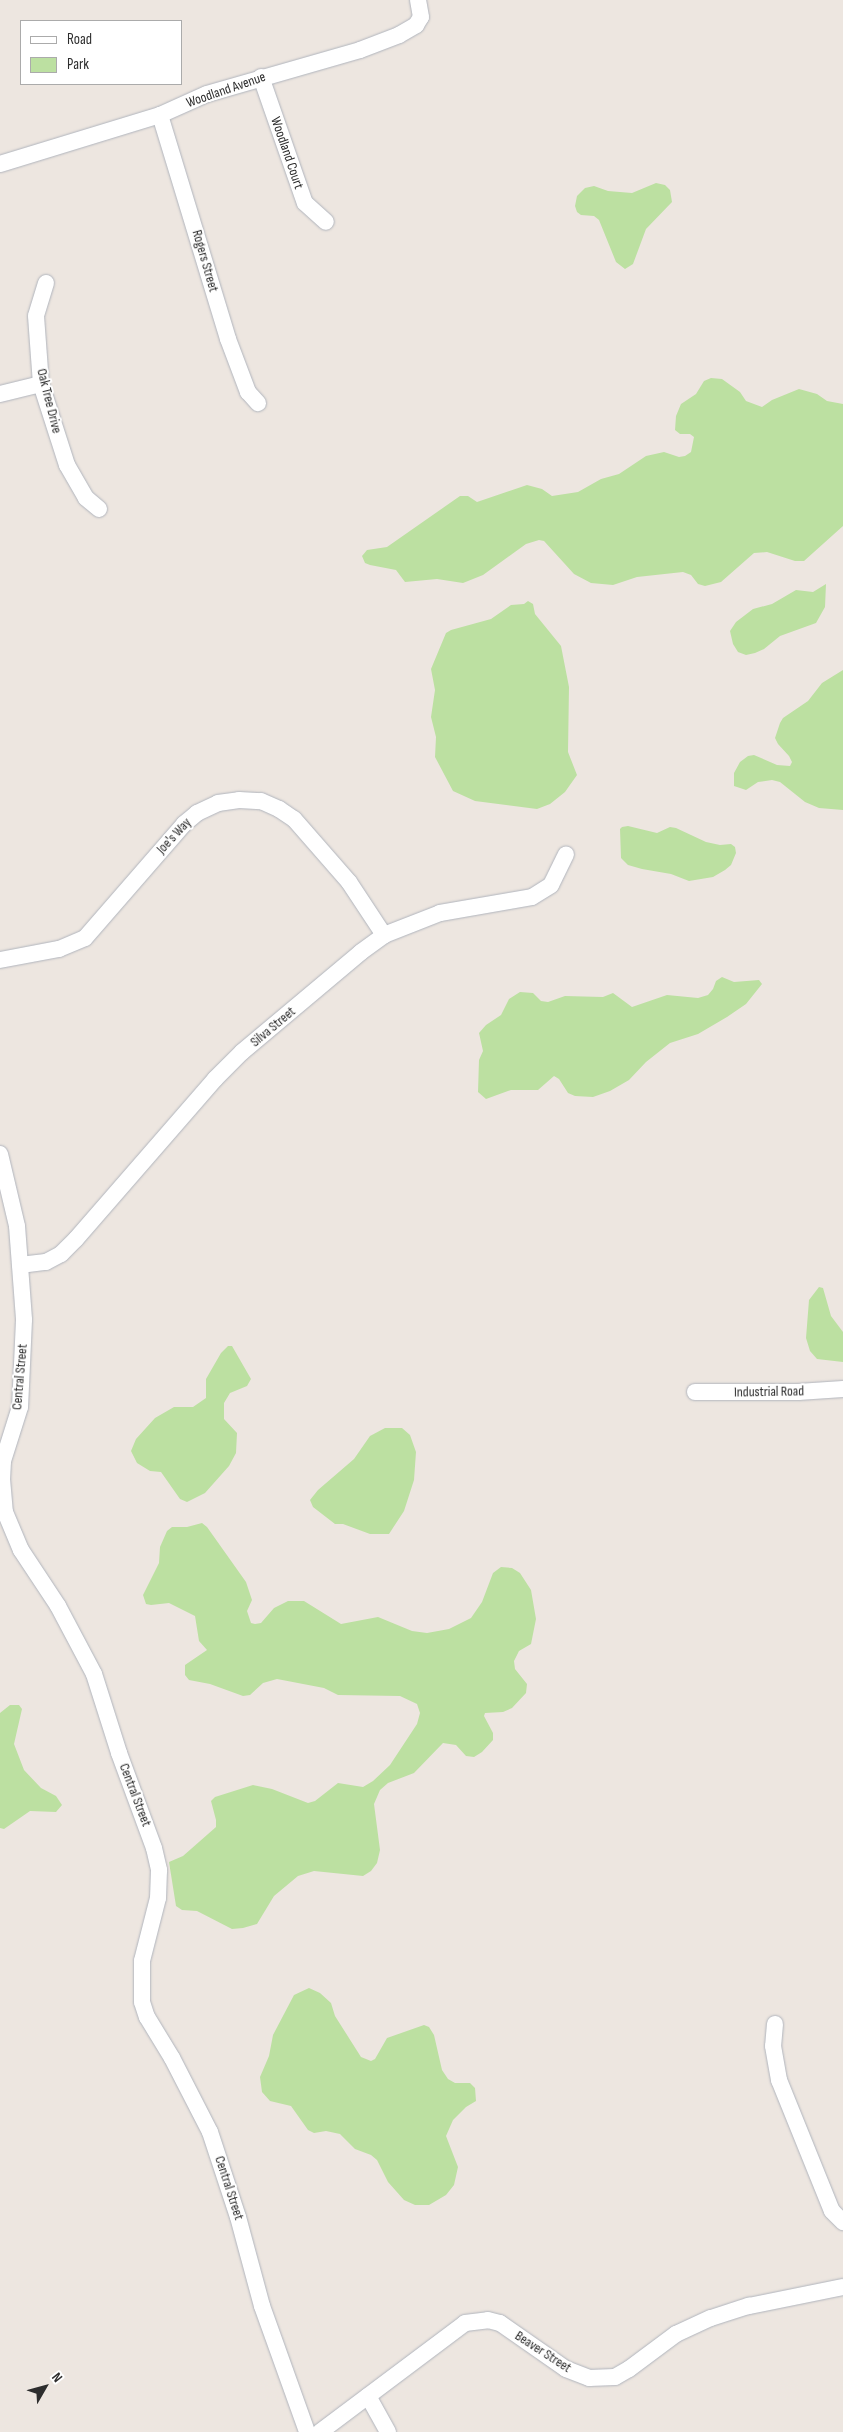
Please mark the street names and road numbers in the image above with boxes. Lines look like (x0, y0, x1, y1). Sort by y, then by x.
street label: Woodland Avenue (184, 69, 268, 111)
street label: Woodland Court (267, 115, 307, 191)
street label: Rogers Street (188, 228, 222, 294)
street label: Oak Tree Drive (33, 367, 65, 435)
street label: Joe's Way (153, 814, 195, 858)
street label: Silva Street (247, 1003, 299, 1051)
street label: Central Street (9, 1343, 31, 1411)
street label: Industrial Road (734, 1383, 804, 1401)
street label: Central Street (115, 1761, 155, 1829)
street label: Central Street (211, 2154, 247, 2222)
street label: Beaver Street (512, 2328, 574, 2376)

